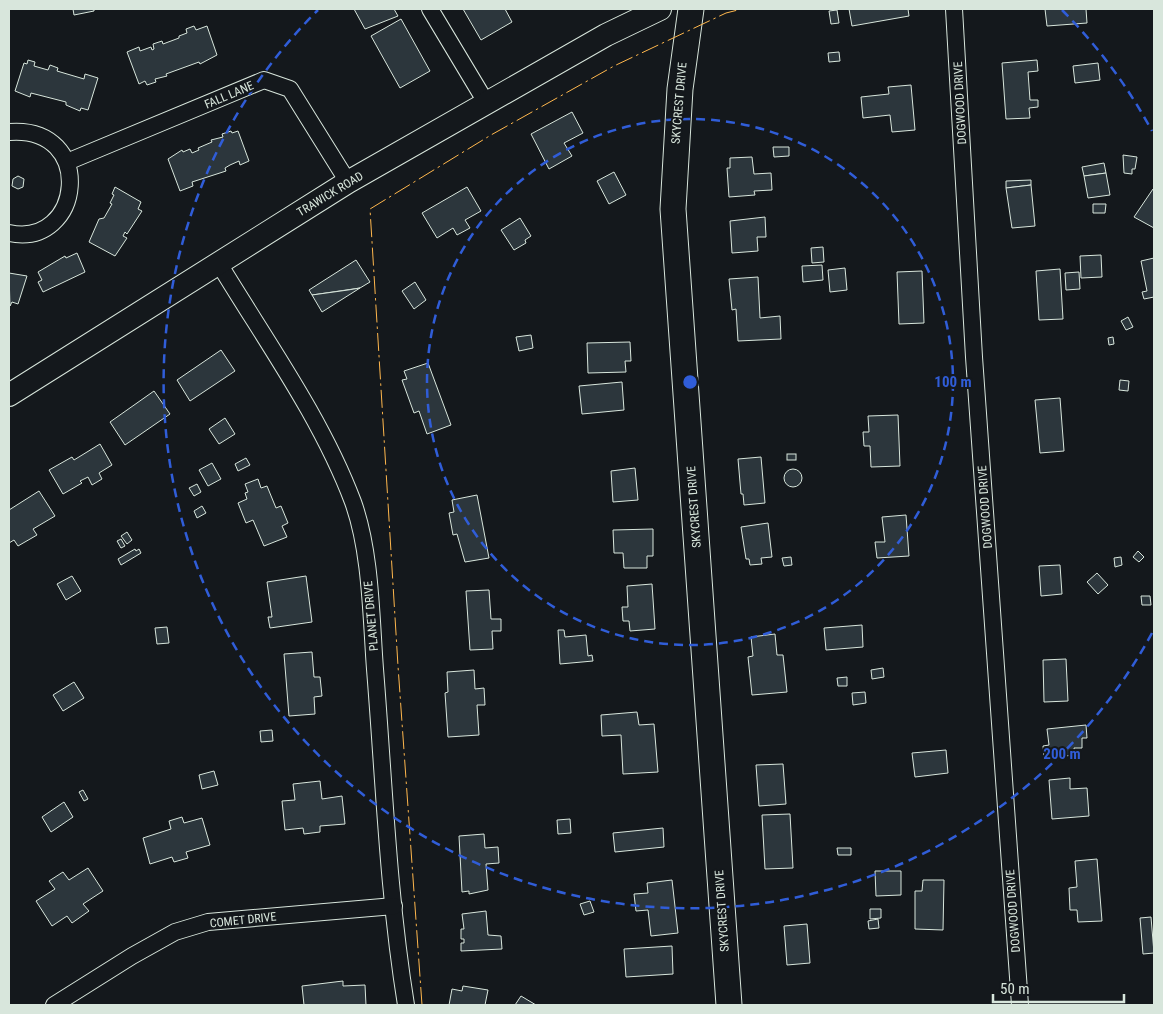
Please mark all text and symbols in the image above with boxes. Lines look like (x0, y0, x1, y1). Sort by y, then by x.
street label: DOGWOOD DRIVE (951, 61, 969, 145)
street label: SKYCREST DRIVE (668, 62, 690, 144)
street label: FALL LANE (202, 78, 256, 112)
street label: TRAWICK ROAD (294, 169, 366, 219)
centre of rings (681, 373, 699, 391)
text: 100 m (934, 373, 972, 391)
street label: DOGWOOD DRIVE (975, 465, 995, 549)
street label: SKYCREST DRIVE (684, 466, 704, 548)
street label: PLANET DRIVE (361, 580, 381, 652)
text: 200 m (1043, 745, 1081, 763)
street label: DOGWOOD DRIVE (1003, 869, 1023, 953)
street label: SKYCREST DRIVE (712, 870, 732, 952)
street label: COMET DRIVE (209, 910, 277, 930)
scale bar (993, 972, 1124, 1004)
text: 50 m (1000, 980, 1030, 998)

